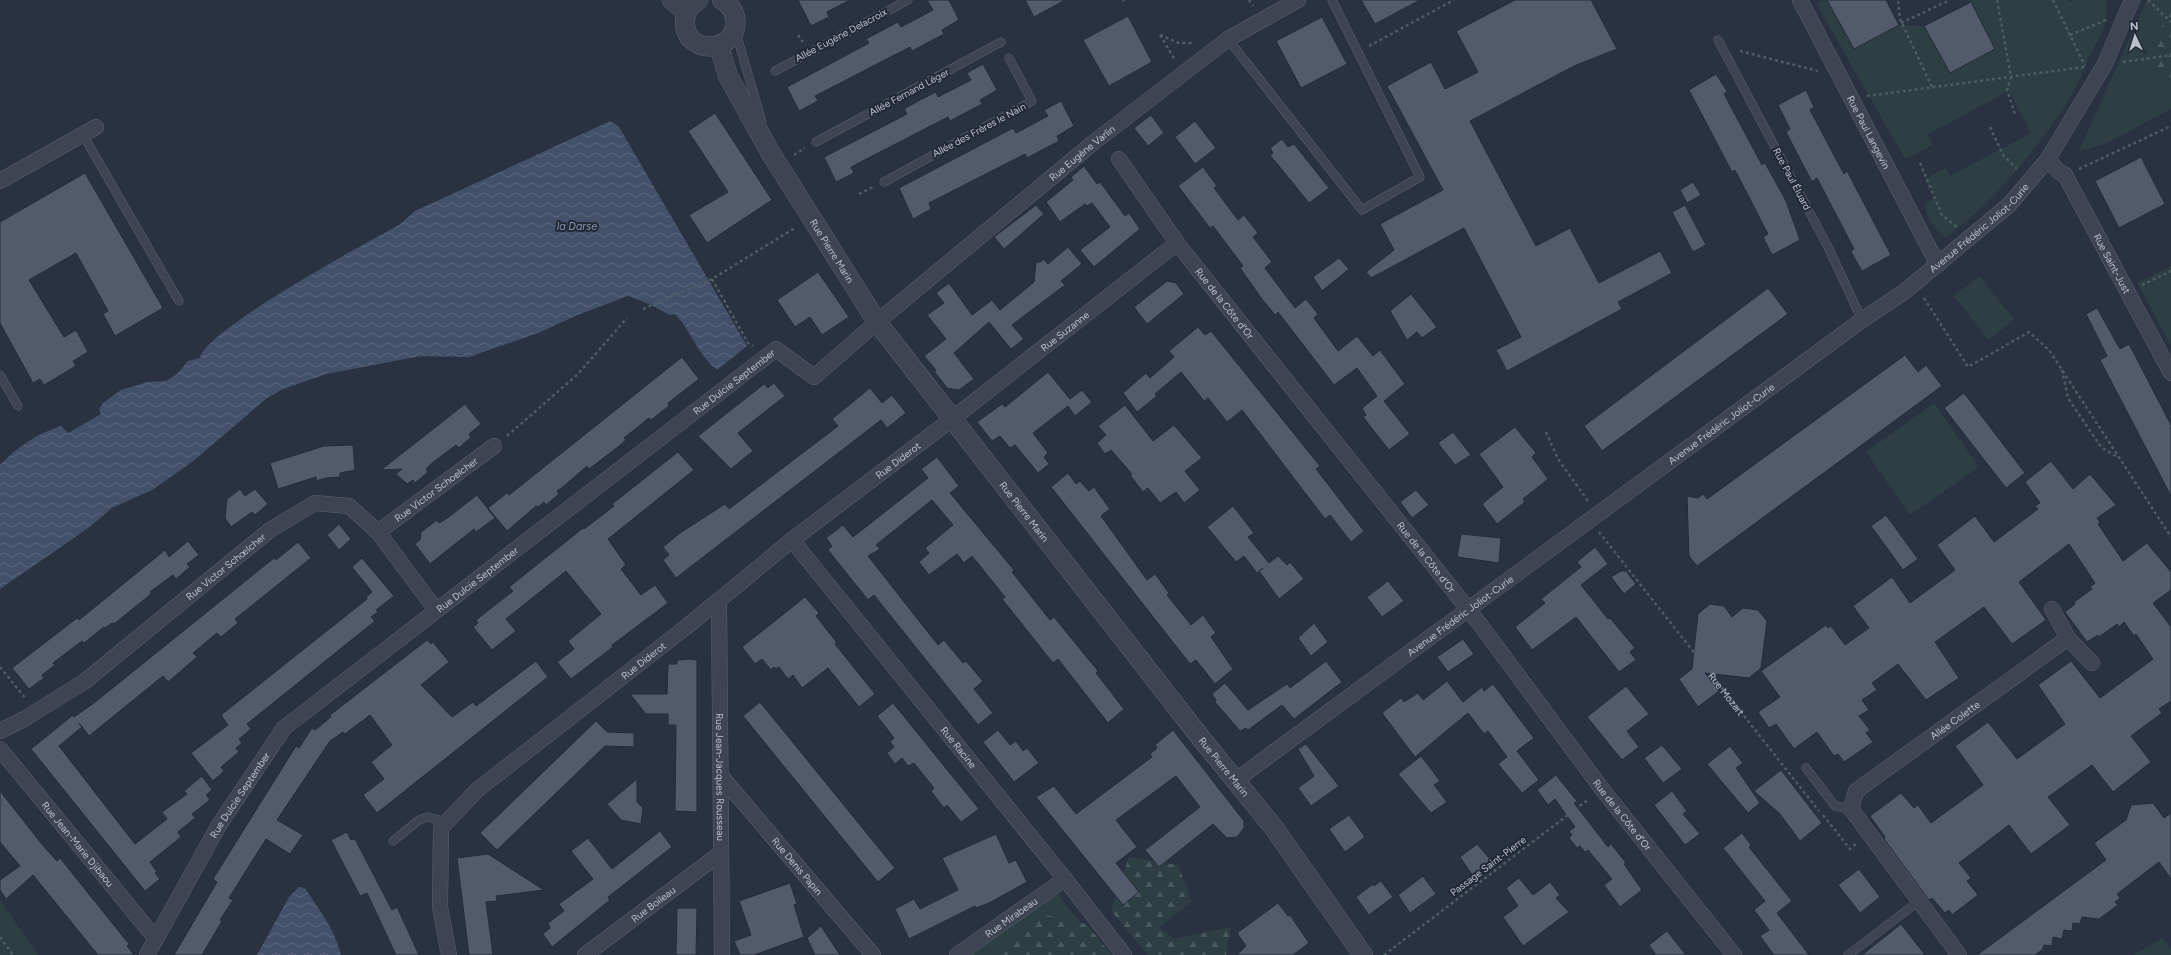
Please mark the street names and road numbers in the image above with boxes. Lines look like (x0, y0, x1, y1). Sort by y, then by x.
street label: Allée Eugène Delacroix (793, 5, 889, 65)
street label: Allée Fernand Léger (867, 65, 952, 119)
street label: Rue Paul Langevin (1844, 93, 1894, 172)
street label: Allée des Frères le Nain (930, 100, 1028, 160)
street label: Rue Eugène Varlin (1046, 122, 1118, 183)
street label: Rue Paul Éluard (1770, 146, 1814, 213)
street label: Avenue Frédéric Joliot-Curie (1926, 180, 2032, 275)
street label: Rue Pierre Marin (807, 217, 857, 286)
street label: Rue Saint-Just (2091, 231, 2134, 296)
street label: Rue de la Côte d'Or (1193, 265, 1257, 342)
street label: Rue Suzanne (1038, 307, 1092, 354)
street label: Rue Dulcie September (690, 346, 778, 417)
street label: Avenue Frédéric Joliot-Curie (1665, 380, 1777, 467)
street label: Rue Diderot (873, 439, 923, 481)
street label: Rue Victor Schoelcher (392, 454, 481, 524)
street label: Rue Pierre Marin (997, 479, 1052, 545)
street label: Rue de la Côte d'Or (1394, 519, 1459, 596)
street label: Rue Victor Schœlcher (183, 530, 268, 603)
street label: Rue Dulcie September (433, 543, 521, 615)
street label: Avenue Frédéric Joliot-Curie (1404, 572, 1516, 659)
street label: Rue Diderot (618, 639, 669, 682)
street label: Rue Mozart (1706, 670, 1748, 718)
street label: Allée Colette (1927, 697, 1983, 742)
street label: Rue Jean-Jacques Rousseau (713, 713, 728, 841)
street label: Rue Racine (938, 724, 980, 771)
street label: Rue Pierre Marin (1196, 734, 1252, 799)
street label: Rue Dulcie September (207, 749, 273, 840)
street label: Rue de la Côte d'Or (1590, 777, 1655, 853)
street label: Rue Jean-Marie Djibaou (39, 799, 117, 889)
street label: Passage Saint-Pierre (1447, 833, 1529, 899)
street label: Rue Denis Papin (769, 834, 826, 898)
street label: Rue Boileau (628, 883, 678, 925)
street label: Rue Mirabeau (982, 894, 1040, 940)

